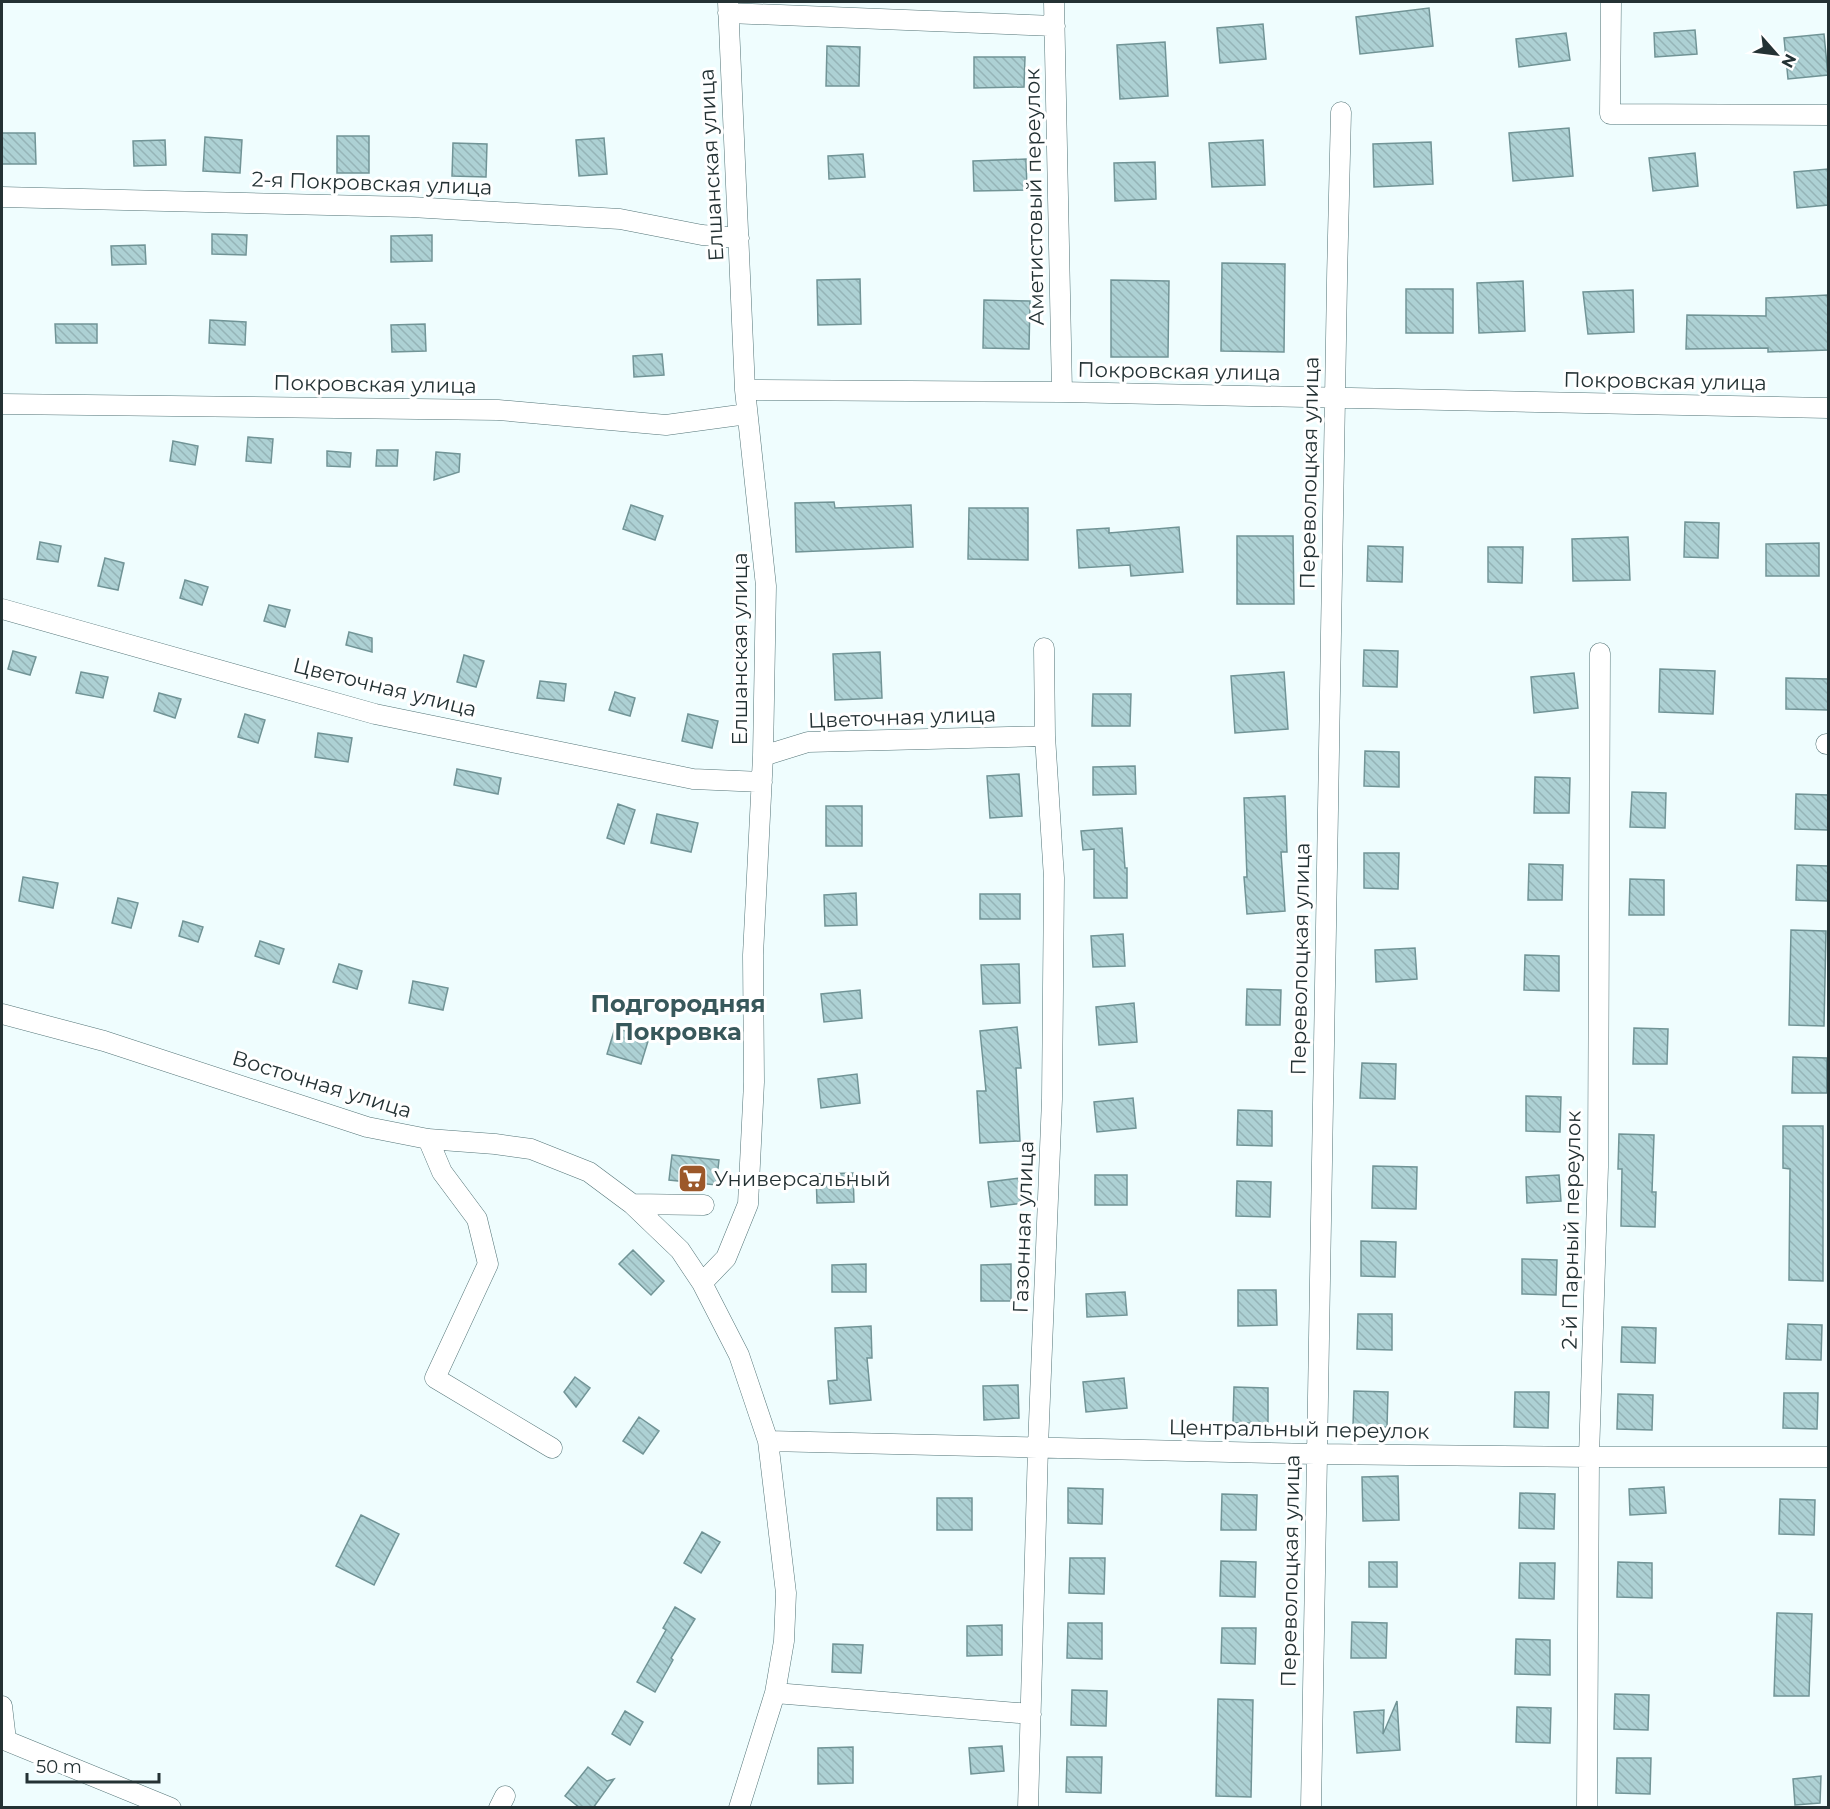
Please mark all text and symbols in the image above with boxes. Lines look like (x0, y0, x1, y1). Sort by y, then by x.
north arrow (1746, 24, 1806, 84)
text: N (1777, 51, 1800, 71)
street label: Елшанская улица (693, 68, 729, 262)
street label: Аметистовый переулок (1019, 68, 1049, 326)
street label: 2-я Покровская улица (251, 166, 493, 200)
street label: Переволоцкая улица (1294, 356, 1324, 590)
street label: Покровская улица (1077, 357, 1281, 385)
street label: Покровская улица (1563, 367, 1767, 395)
street label: Покровская улица (273, 370, 477, 398)
street label: Елшанская улица (727, 553, 752, 745)
street label: Цветочная улица (291, 652, 479, 722)
street label: Цветочная улица (808, 701, 996, 733)
street label: Переволоцкая улица (1285, 842, 1315, 1076)
district label: Подгородняя Покровка (590, 989, 766, 1046)
street label: Восточная улица (229, 1045, 415, 1123)
street label: 2-й Парный переулок (1556, 1110, 1586, 1350)
street label: Газонная улица (1007, 1140, 1039, 1314)
supermarket icon: Универсальный (677, 1162, 709, 1194)
place label: Универсальный (714, 1166, 891, 1191)
street label: Центральный переулок (1168, 1414, 1430, 1444)
street label: Переволоцкая улица (1275, 1454, 1305, 1688)
scale bar (27, 1746, 159, 1784)
text: 50 m (36, 1756, 82, 1778)

